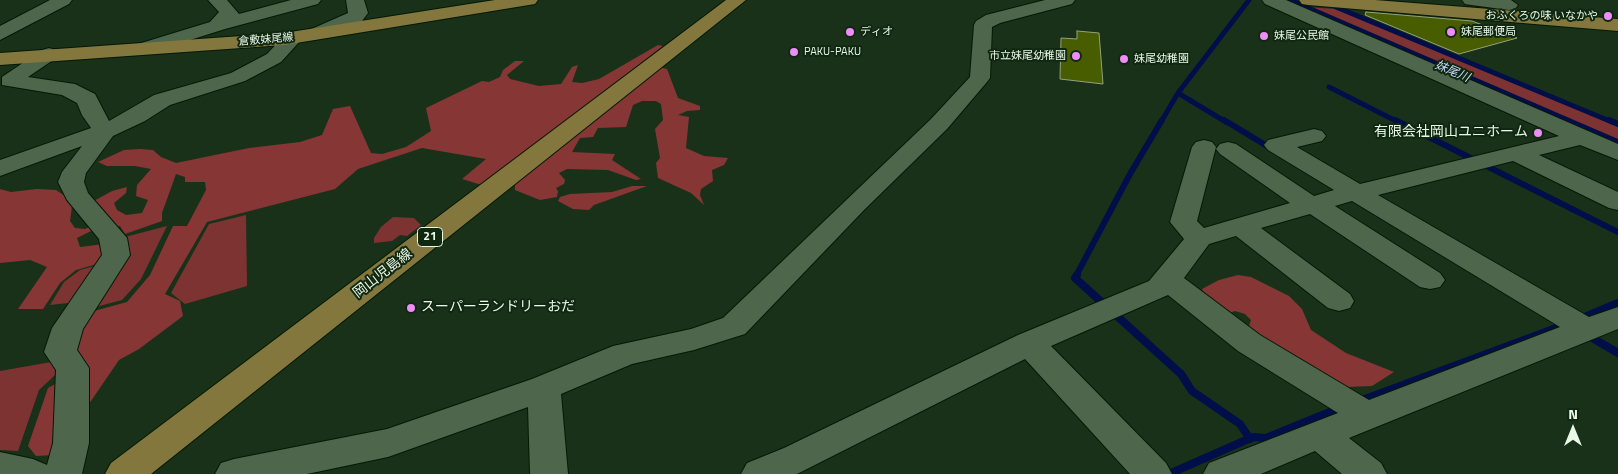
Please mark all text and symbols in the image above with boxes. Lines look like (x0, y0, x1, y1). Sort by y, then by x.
place label: おふくろの味 いなかや (1486, 9, 1598, 23)
marker: おふくろの味 いなかや (1602, 10, 1614, 22)
place label: ディオ (860, 25, 893, 39)
place label: 妹尾郵便局 (1461, 25, 1516, 39)
marker: ディオ (844, 26, 856, 38)
marker: 妹尾郵便局 (1445, 26, 1457, 38)
place label: 妹尾公民館 (1274, 29, 1329, 43)
marker: 妹尾公民館 (1258, 30, 1270, 42)
street label: 倉敷妹尾線 (238, 31, 294, 49)
place label: PAKU-PAKU (804, 45, 861, 59)
marker: PAKU-PAKU (788, 46, 800, 58)
place label: 市立妹尾幼稚園 (989, 49, 1066, 63)
marker: 市立妹尾幼稚園 (1070, 50, 1082, 62)
place label: 妹尾幼稚園 (1134, 52, 1189, 66)
marker: 妹尾幼稚園 (1118, 53, 1130, 65)
water label: 妹尾川 (1433, 58, 1471, 86)
place label: 有限会社岡山ユニホーム (1374, 125, 1528, 141)
marker: 有限会社岡山ユニホーム (1532, 127, 1544, 139)
road number: 21 (418, 228, 442, 246)
street label: 岡山児島線 (350, 246, 416, 302)
place label: スーパーランドリーおだ (421, 300, 575, 316)
marker: スーパーランドリーおだ (405, 302, 417, 314)
text: N (1568, 403, 1578, 424)
north arrow (1548, 404, 1598, 454)

